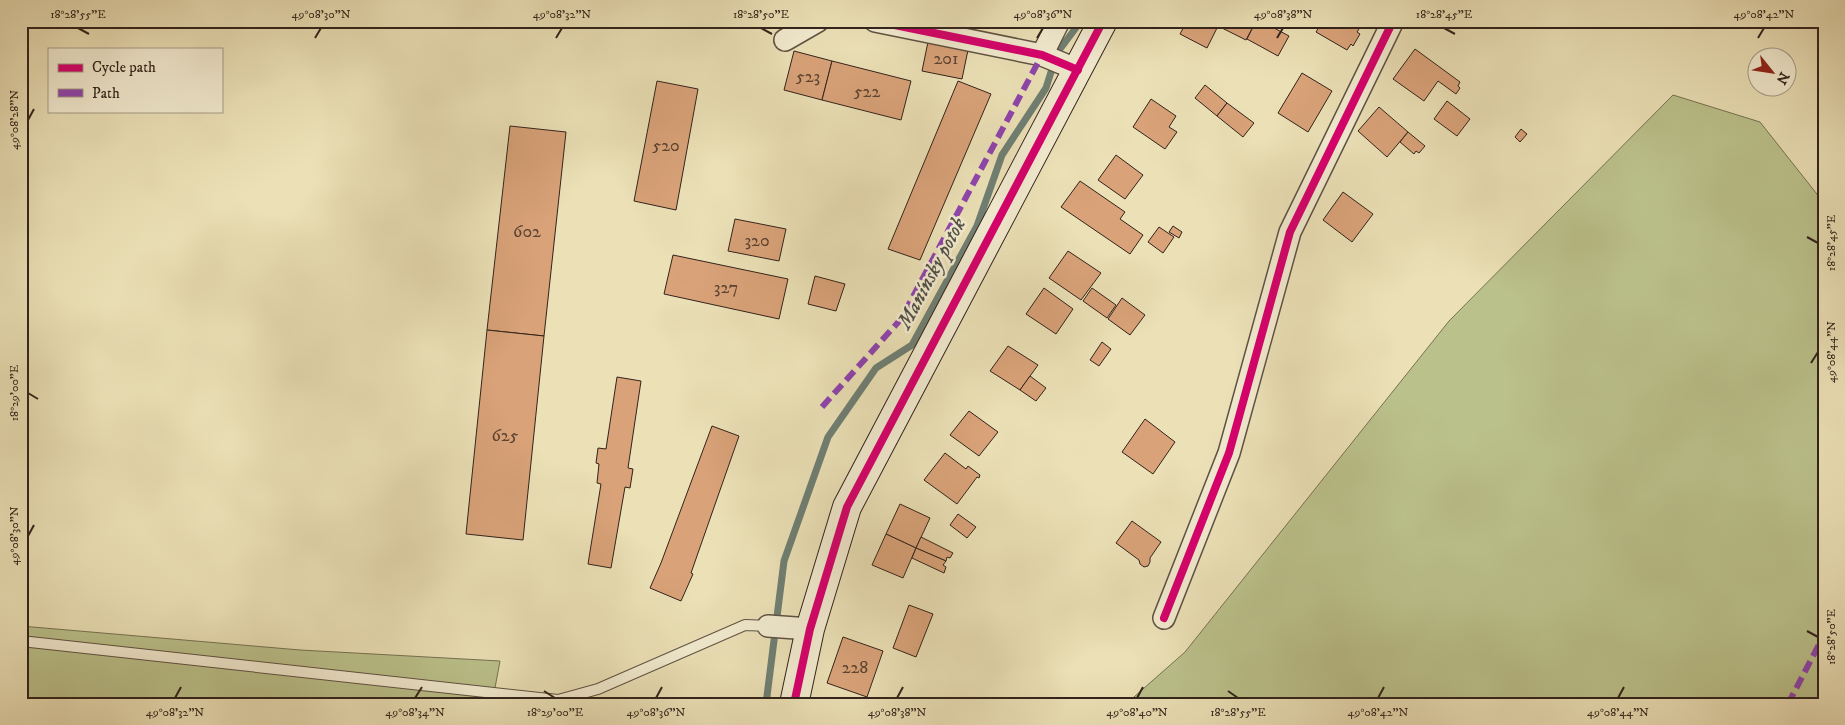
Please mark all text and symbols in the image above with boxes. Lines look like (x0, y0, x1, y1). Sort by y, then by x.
text: 18°28'55"E (50, 7, 106, 22)
text: 49°08'30"N (291, 7, 351, 22)
text: 49°08'32"N (533, 7, 591, 22)
text: 18°28'50"E (733, 7, 790, 22)
text: 49°08'36"N (1014, 7, 1073, 22)
text: 49°08'38"N (1254, 7, 1312, 22)
text: 18°28'45"E (1416, 7, 1473, 22)
text: 49°08'42"N (1734, 7, 1795, 22)
legend (48, 48, 222, 112)
house number: 201 (933, 48, 959, 70)
north arrow (1748, 48, 1798, 98)
text: Cycle path (92, 58, 156, 77)
house number: 523 (796, 66, 820, 88)
text: N (1771, 69, 1793, 88)
house number: 522 (854, 81, 880, 103)
text: Path (92, 84, 120, 103)
text: 49°08'28"N (7, 90, 22, 150)
house number: 520 (652, 135, 680, 157)
water label: Manínsky potok (891, 213, 972, 335)
text: 18°28'45"E (1824, 214, 1839, 271)
house number: 602 (513, 221, 541, 243)
house number: 320 (744, 230, 770, 252)
house number: 327 (714, 277, 738, 299)
text: 49°08'44"N (1824, 321, 1839, 383)
text: 18°29'00"E (7, 364, 22, 421)
house number: 625 (491, 425, 519, 447)
text: 49°08'30"N (7, 506, 22, 566)
text: 18°28'50"E (1824, 608, 1839, 665)
house number: 228 (842, 657, 868, 679)
text: 49°08'32"N (146, 705, 204, 720)
text: 49°08'34"N (385, 705, 445, 720)
text: 18°29'00"E (527, 705, 584, 720)
text: 49°08'36"N (627, 705, 686, 720)
text: 49°08'38"N (868, 705, 926, 720)
text: 49°08'40"N (1106, 705, 1168, 720)
text: 18°28'55"E (1210, 705, 1266, 720)
text: 49°08'42"N (1348, 705, 1409, 720)
text: 49°08'44"N (1587, 705, 1649, 720)

